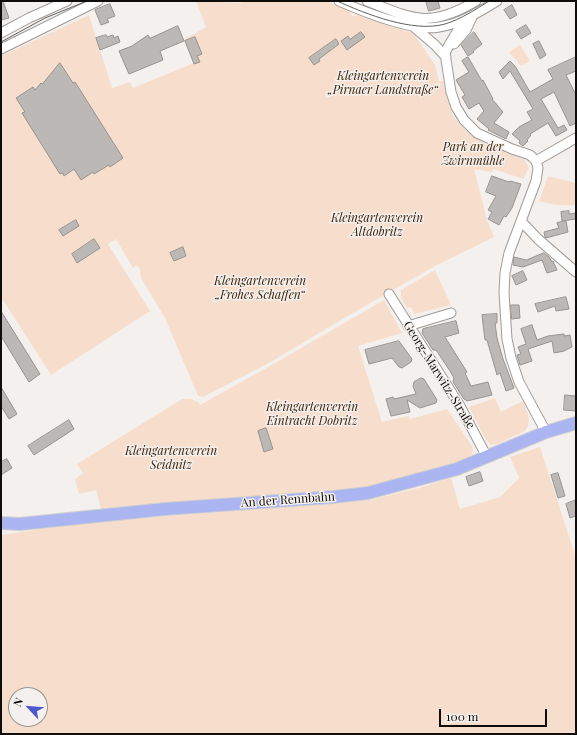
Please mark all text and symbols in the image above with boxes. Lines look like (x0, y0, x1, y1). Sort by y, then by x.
park label: Kleingartenverein „Pirnaer Landstraße“ (328, 69, 438, 97)
park label: Park an der Zwirnmühle (442, 140, 504, 168)
park label: Kleingartenverein Altdobritz (331, 211, 423, 239)
park label: Kleingartenverein „Frohes Schaffen“ (214, 274, 306, 302)
street label: Georg-Marwitz-Straße (400, 319, 478, 431)
park label: Kleingartenverein Eintracht Dobritz (266, 400, 358, 428)
park label: Kleingartenverein Seidnitz (125, 444, 217, 472)
street label: An der Rennbahn (241, 490, 335, 510)
north arrow (8, 687, 48, 727)
text: N (9, 695, 26, 709)
scale bar (441, 701, 549, 727)
text: 100 m (446, 708, 478, 724)

